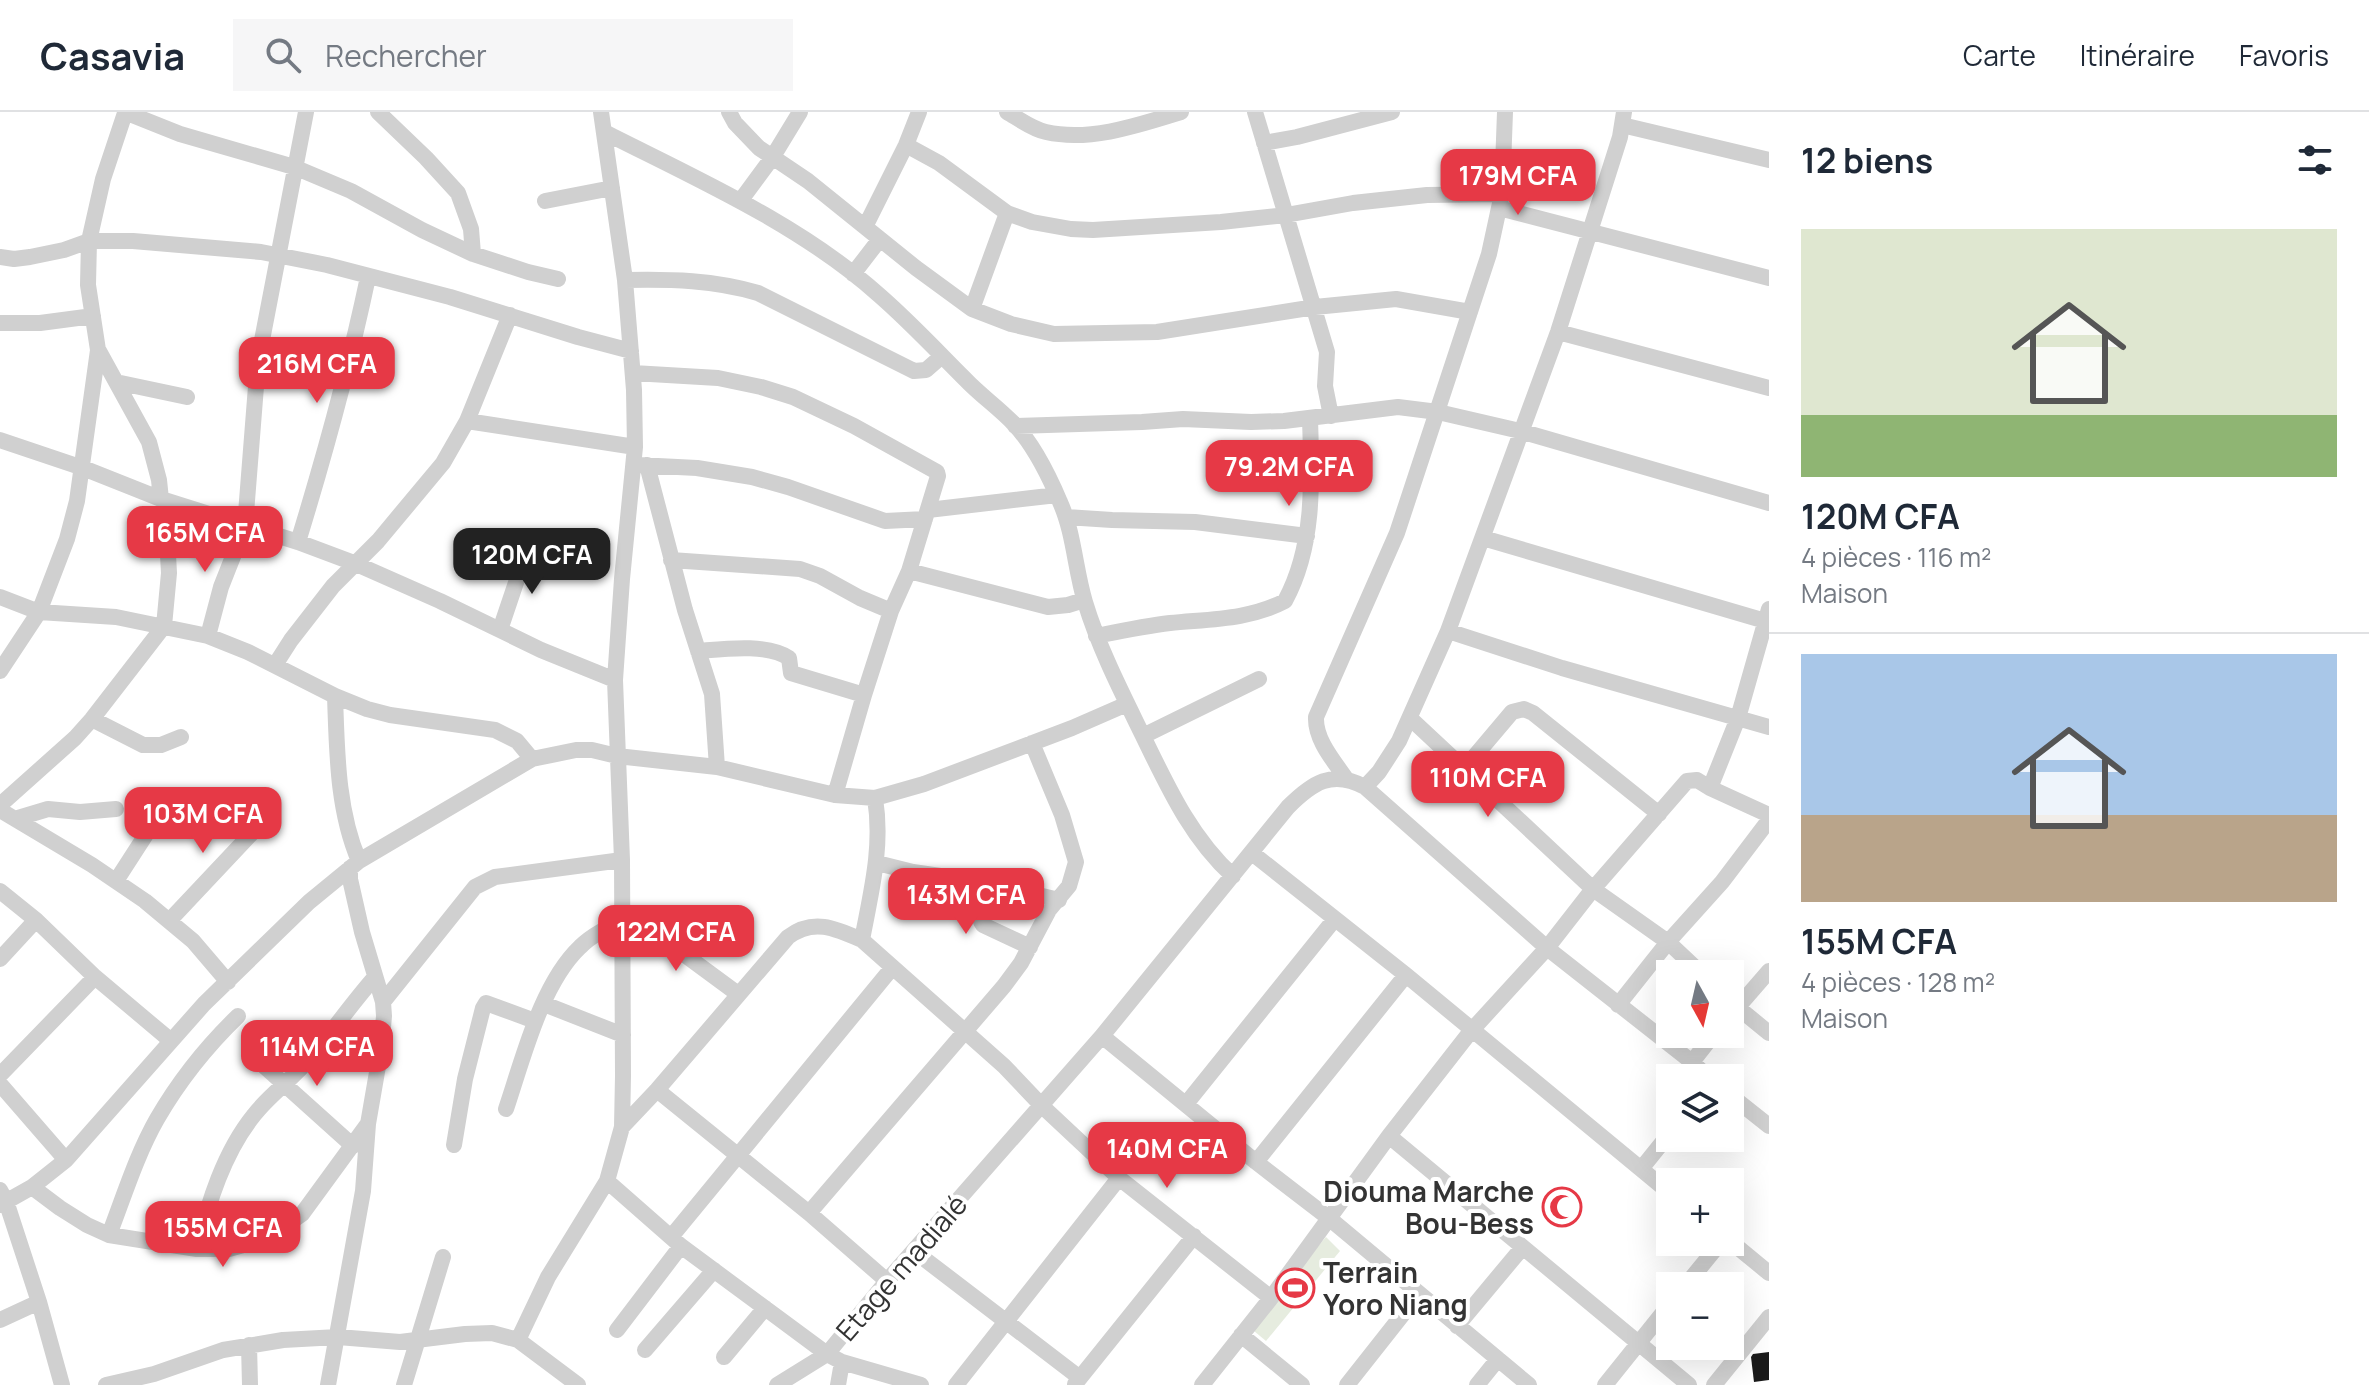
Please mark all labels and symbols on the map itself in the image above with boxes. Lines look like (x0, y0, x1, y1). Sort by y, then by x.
pin: 179M CFA (1435, 149, 1601, 217)
pin: 216M CFA (234, 337, 400, 405)
pin: 79.2M CFA (1197, 440, 1381, 508)
pin: 165M CFA (122, 506, 288, 574)
pin: 120M CFA (449, 528, 615, 596)
pin: 110M CFA (1405, 751, 1571, 819)
pin: 103M CFA (120, 787, 286, 855)
pin: 143M CFA (883, 868, 1049, 936)
pin: 122M CFA (593, 905, 759, 973)
north arrow (1656, 960, 1744, 1048)
pin: 114M CFA (234, 1020, 400, 1088)
pin: 140M CFA (1084, 1122, 1250, 1190)
place label: Diouma Marche Bou-Bess (1323, 1172, 1534, 1242)
street label: Etage madialé (827, 1186, 975, 1348)
mosque icon: Diouma Marche Bou-Bess (1541, 1186, 1583, 1228)
pin: 155M CFA (140, 1201, 306, 1269)
place label: Terrain Yoro Niang (1323, 1253, 1468, 1323)
sports icon: Terrain Yoro Niang (1274, 1267, 1316, 1309)

